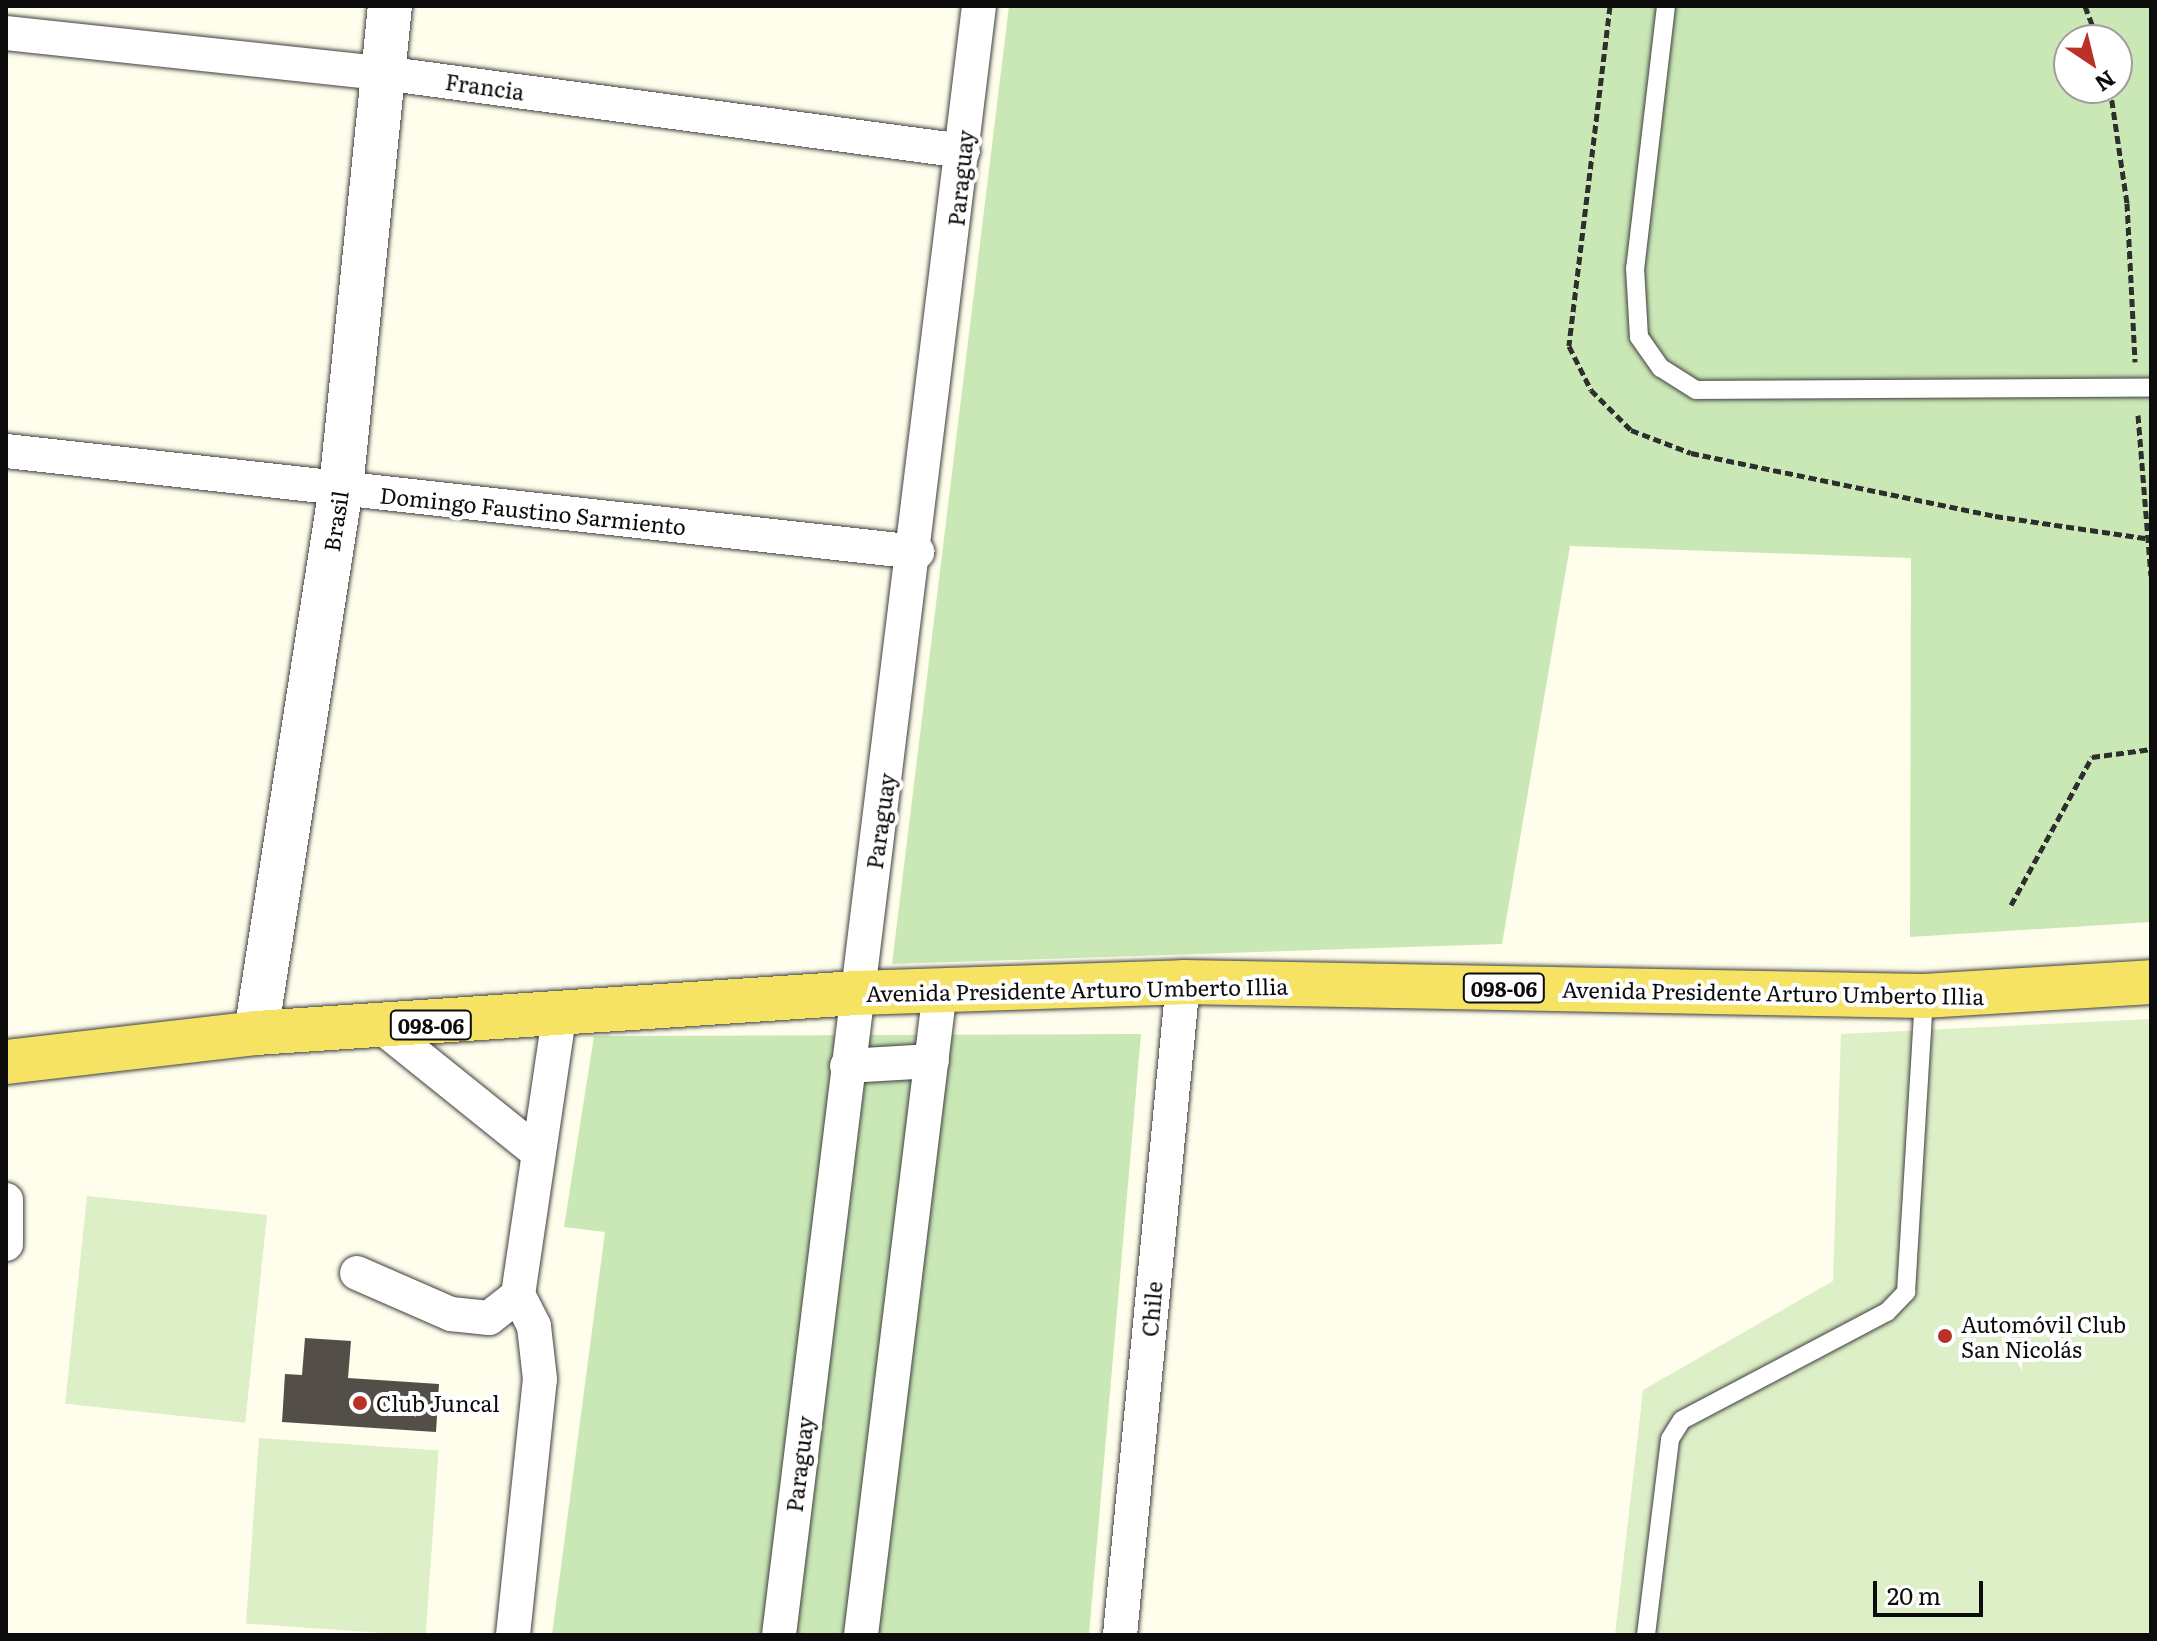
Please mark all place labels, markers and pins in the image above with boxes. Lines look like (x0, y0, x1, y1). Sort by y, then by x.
place label: Automóvil Club San Nicolás (1961, 1310, 2126, 1362)
marker: Automóvil Club San Nicolás (1936, 1327, 1954, 1345)
place label: Club Juncal (376, 1390, 500, 1416)
marker: Club Juncal (351, 1394, 369, 1412)

